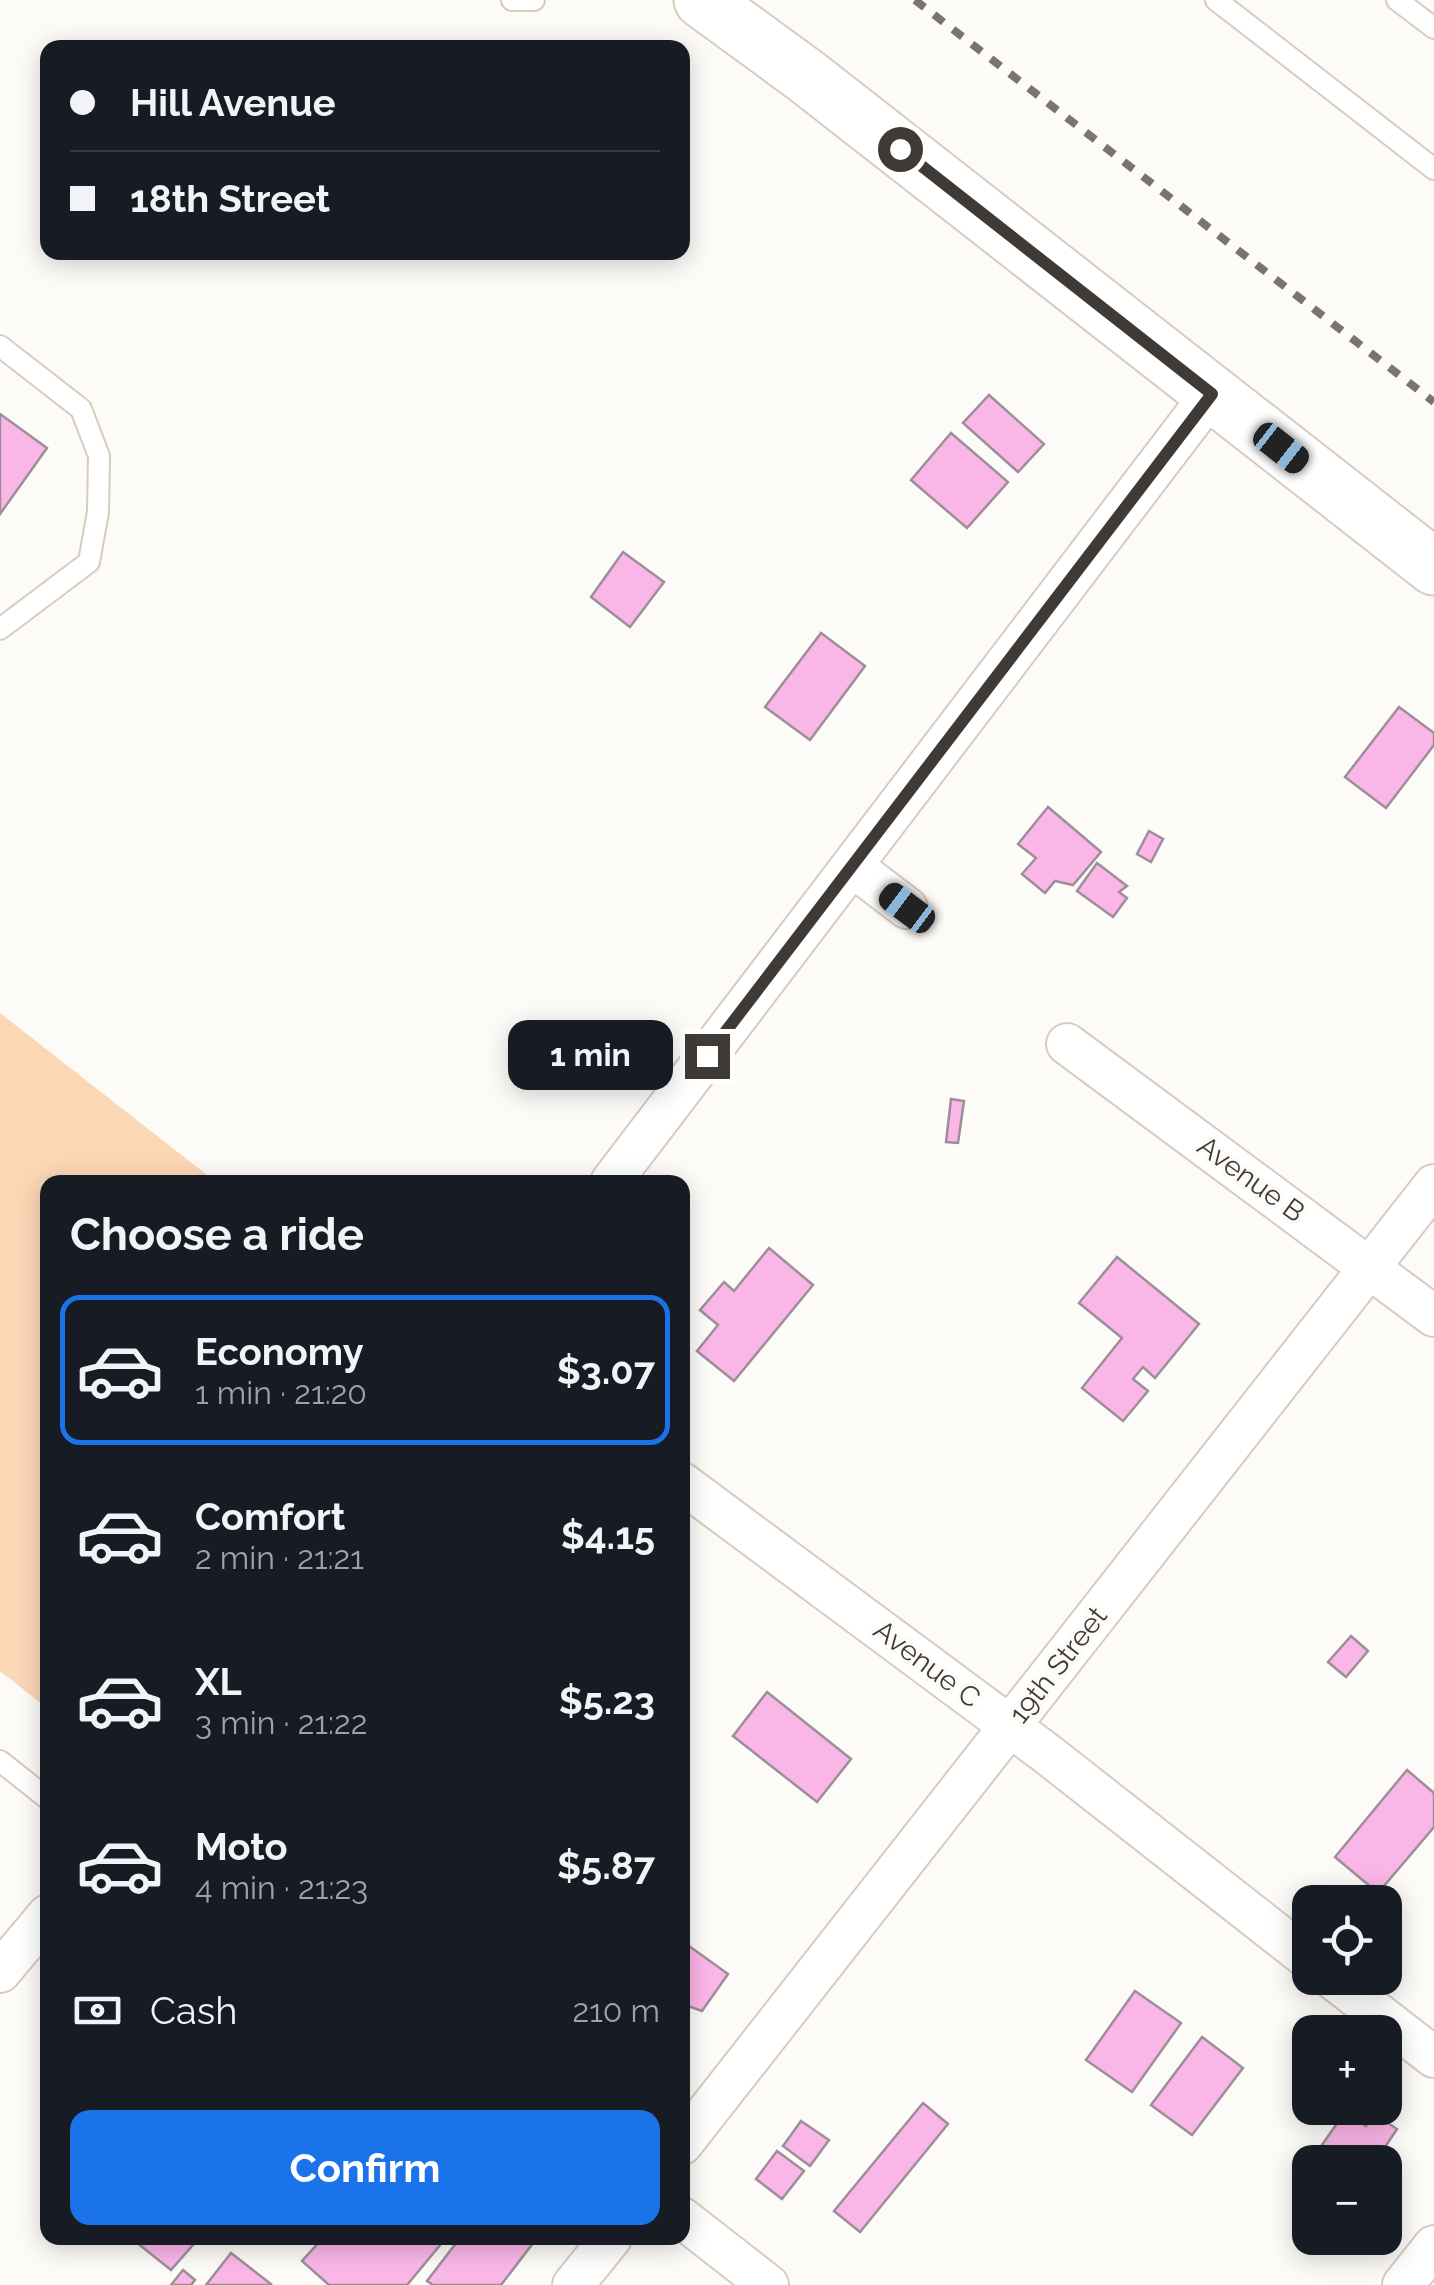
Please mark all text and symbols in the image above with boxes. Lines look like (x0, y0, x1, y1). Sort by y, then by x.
text: Hill Avenue (130, 80, 336, 125)
route start (878, 127, 923, 172)
text: 18th Street (130, 176, 330, 221)
car (1248, 418, 1314, 478)
car (874, 878, 940, 938)
callout: 1 min (507, 1021, 672, 1091)
route end (685, 1034, 730, 1079)
text: 1 min (550, 1036, 631, 1073)
street label: Avenue B (1191, 1129, 1311, 1229)
text: Choose a ride (70, 1208, 364, 1261)
icon: car (75, 1325, 165, 1415)
text: Economy (195, 1329, 364, 1374)
text: $3.07 (557, 1348, 655, 1393)
text: 1 min · 21:20 (195, 1374, 367, 1411)
icon: car (75, 1490, 165, 1580)
text: Comfort (195, 1494, 345, 1539)
text: $4.15 (561, 1513, 655, 1558)
text: 2 min · 21:21 (195, 1539, 364, 1576)
street label: 19th Street (1002, 1600, 1114, 1730)
street label: Avenue C (867, 1613, 987, 1715)
icon: car (75, 1655, 165, 1745)
text: XL (195, 1659, 242, 1704)
text: $5.23 (559, 1678, 655, 1723)
text: 3 min · 21:22 (195, 1704, 367, 1741)
icon: car (75, 1820, 165, 1910)
text: Moto (195, 1824, 288, 1869)
text: $5.87 (557, 1843, 655, 1888)
text: 4 min · 21:23 (195, 1869, 368, 1906)
map controls (1292, 1885, 1402, 2255)
button: locate (1292, 1885, 1402, 1995)
icon: cash (70, 1983, 125, 2038)
text: Cash (150, 1988, 237, 2033)
text: 210 m (572, 1992, 660, 2029)
button: + (1292, 2015, 1402, 2125)
button: Confirm (70, 2110, 660, 2225)
button: − (1292, 2145, 1402, 2255)

